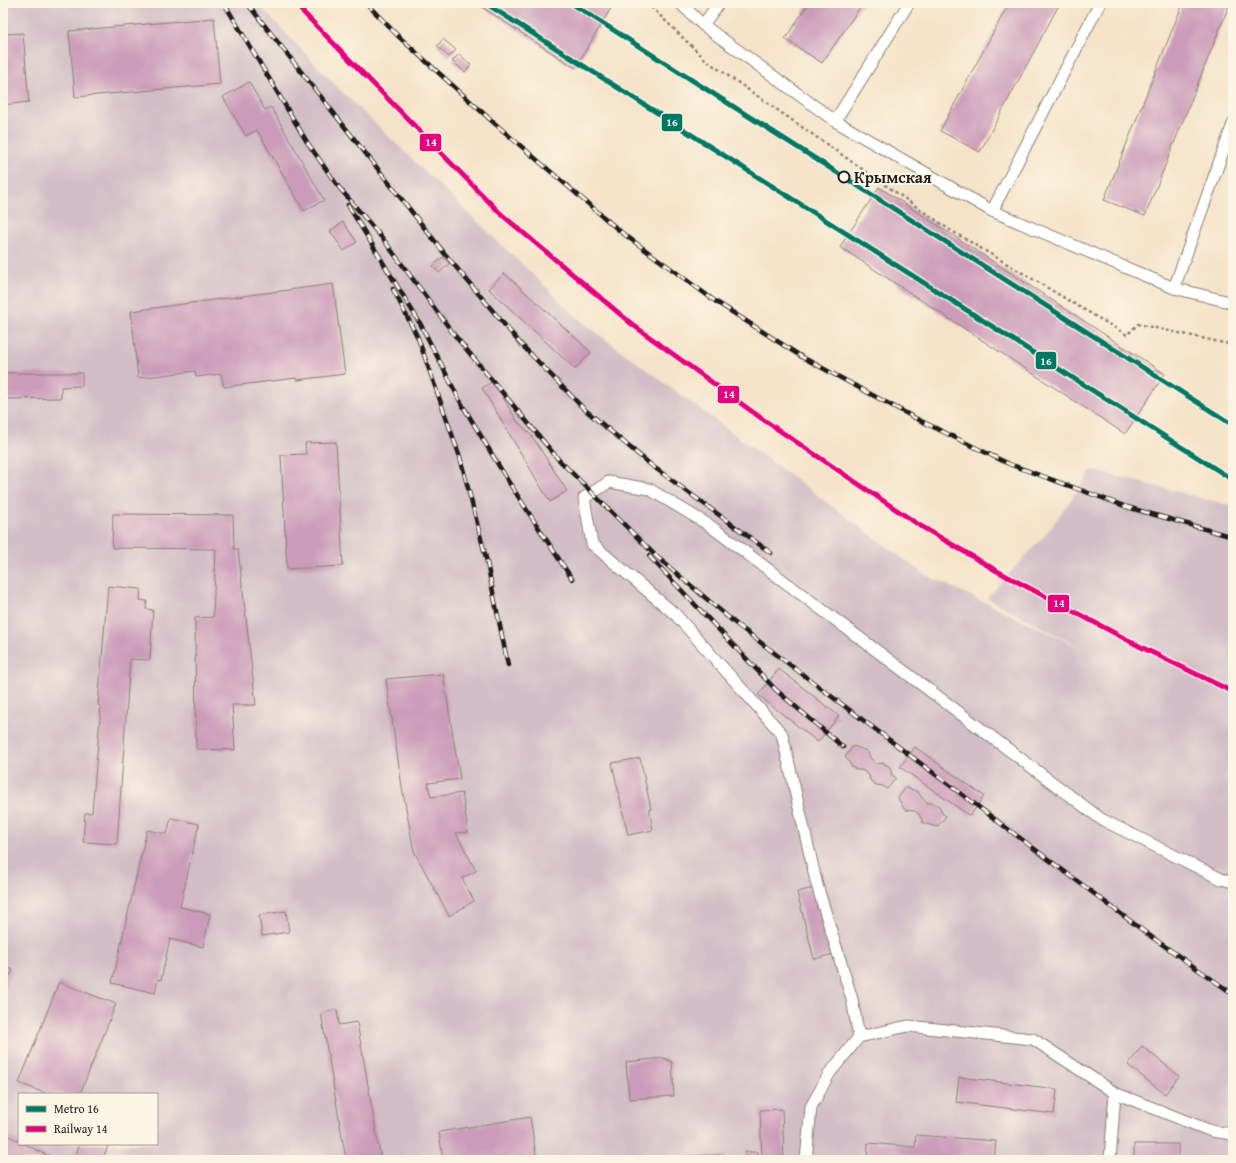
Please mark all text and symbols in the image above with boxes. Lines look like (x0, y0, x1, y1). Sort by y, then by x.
line badge: 16 (661, 113, 683, 132)
text: 16 (666, 114, 678, 130)
line badge: 14 (419, 133, 442, 152)
text: 14 (425, 134, 437, 150)
place label: Крымская (854, 165, 932, 189)
marker: Крымская (837, 170, 851, 184)
line badge: 16 (1035, 351, 1057, 370)
text: 16 (1040, 353, 1052, 369)
line badge: 14 (717, 385, 740, 404)
text: 14 (723, 386, 735, 402)
line badge: 14 (1047, 594, 1070, 613)
text: 14 (1053, 595, 1065, 611)
legend (18, 1093, 158, 1145)
text: Metro 16 (54, 1100, 99, 1117)
text: Railway 14 (54, 1120, 108, 1137)

